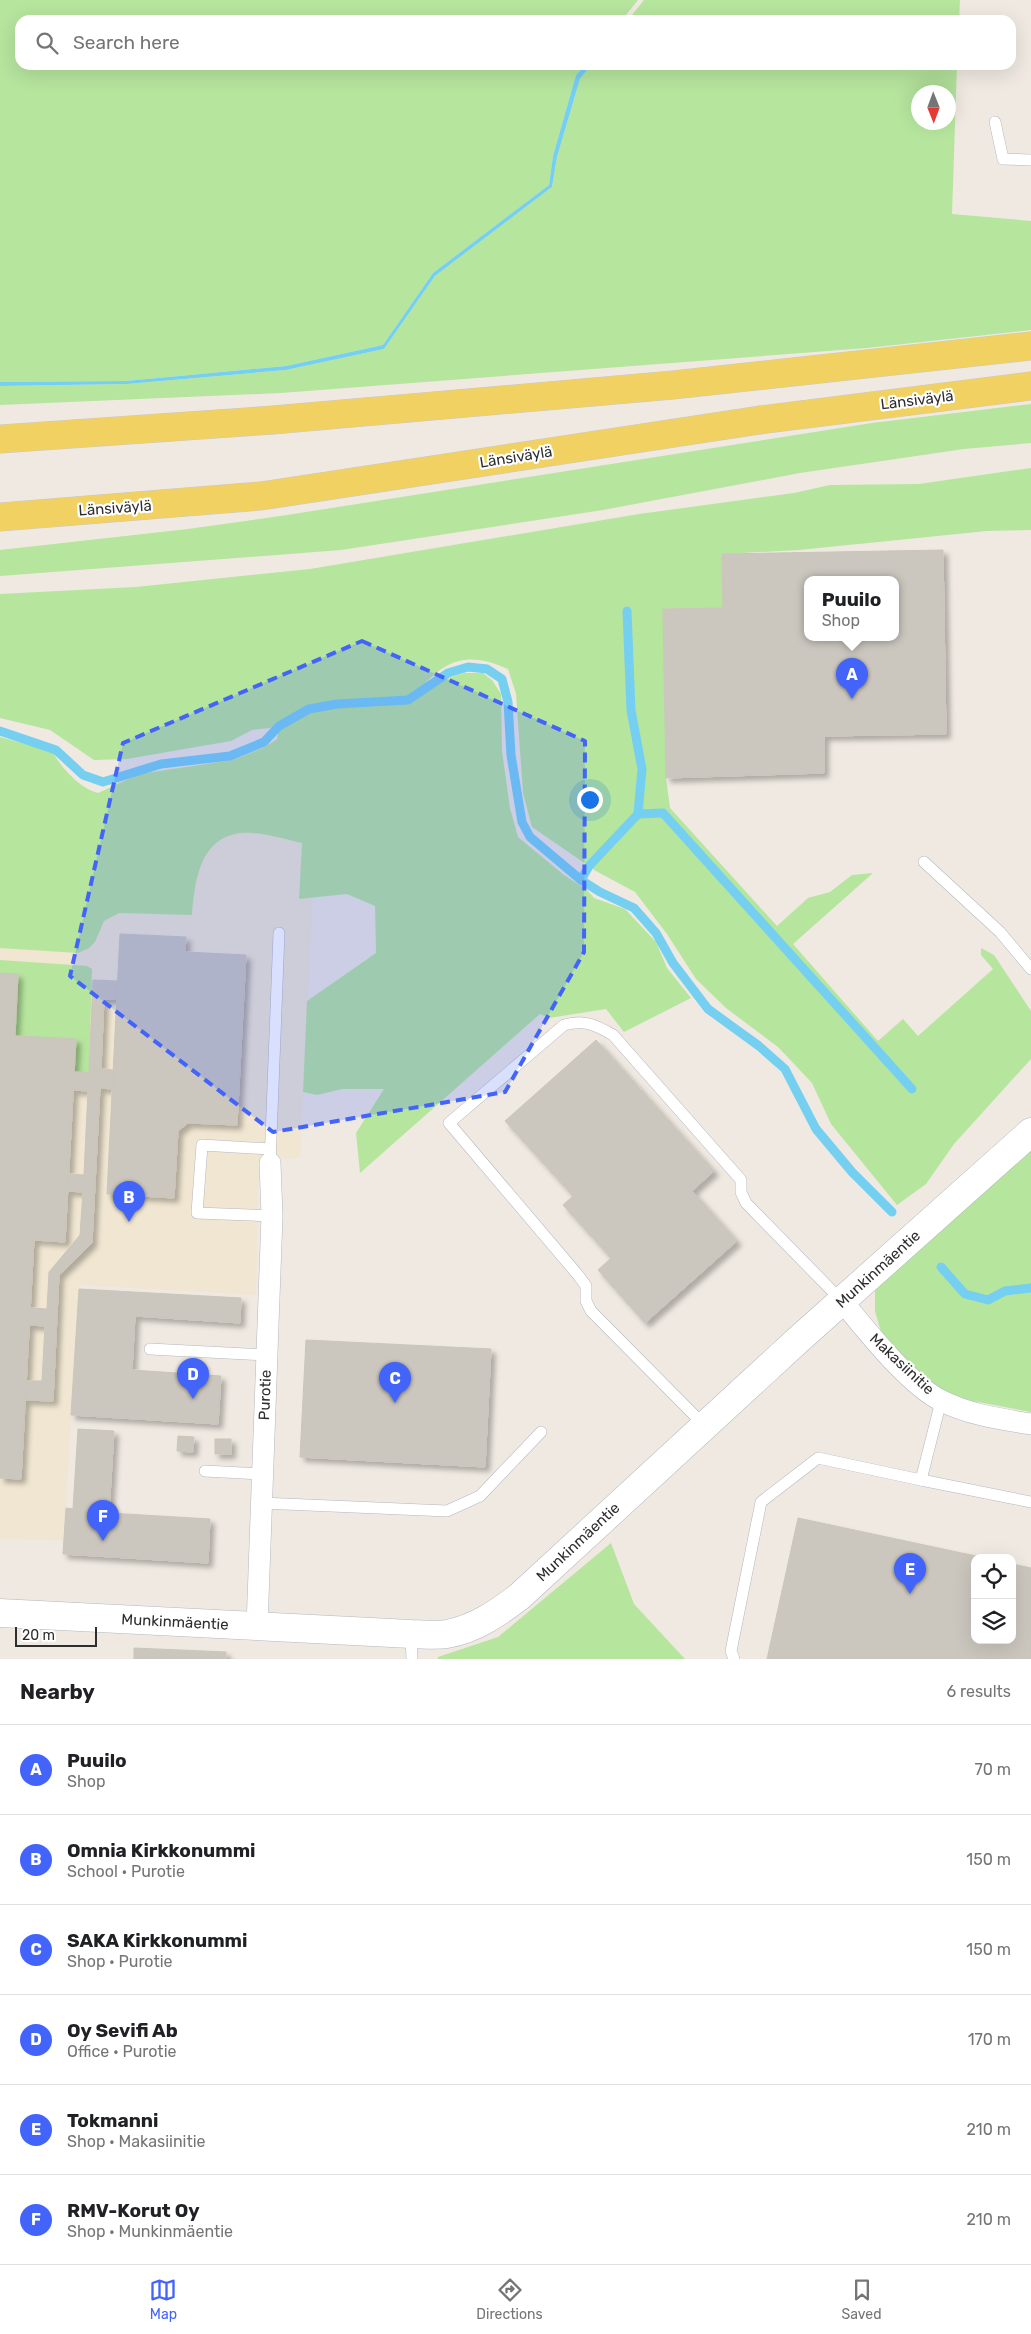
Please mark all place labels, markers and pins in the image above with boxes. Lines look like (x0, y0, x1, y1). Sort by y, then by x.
pin: A (836, 658, 868, 699)
pin: B (113, 1181, 145, 1222)
pin: D (177, 1358, 209, 1399)
pin: C (379, 1362, 411, 1403)
pin: F (87, 1500, 119, 1541)
pin: E (894, 1553, 926, 1594)

